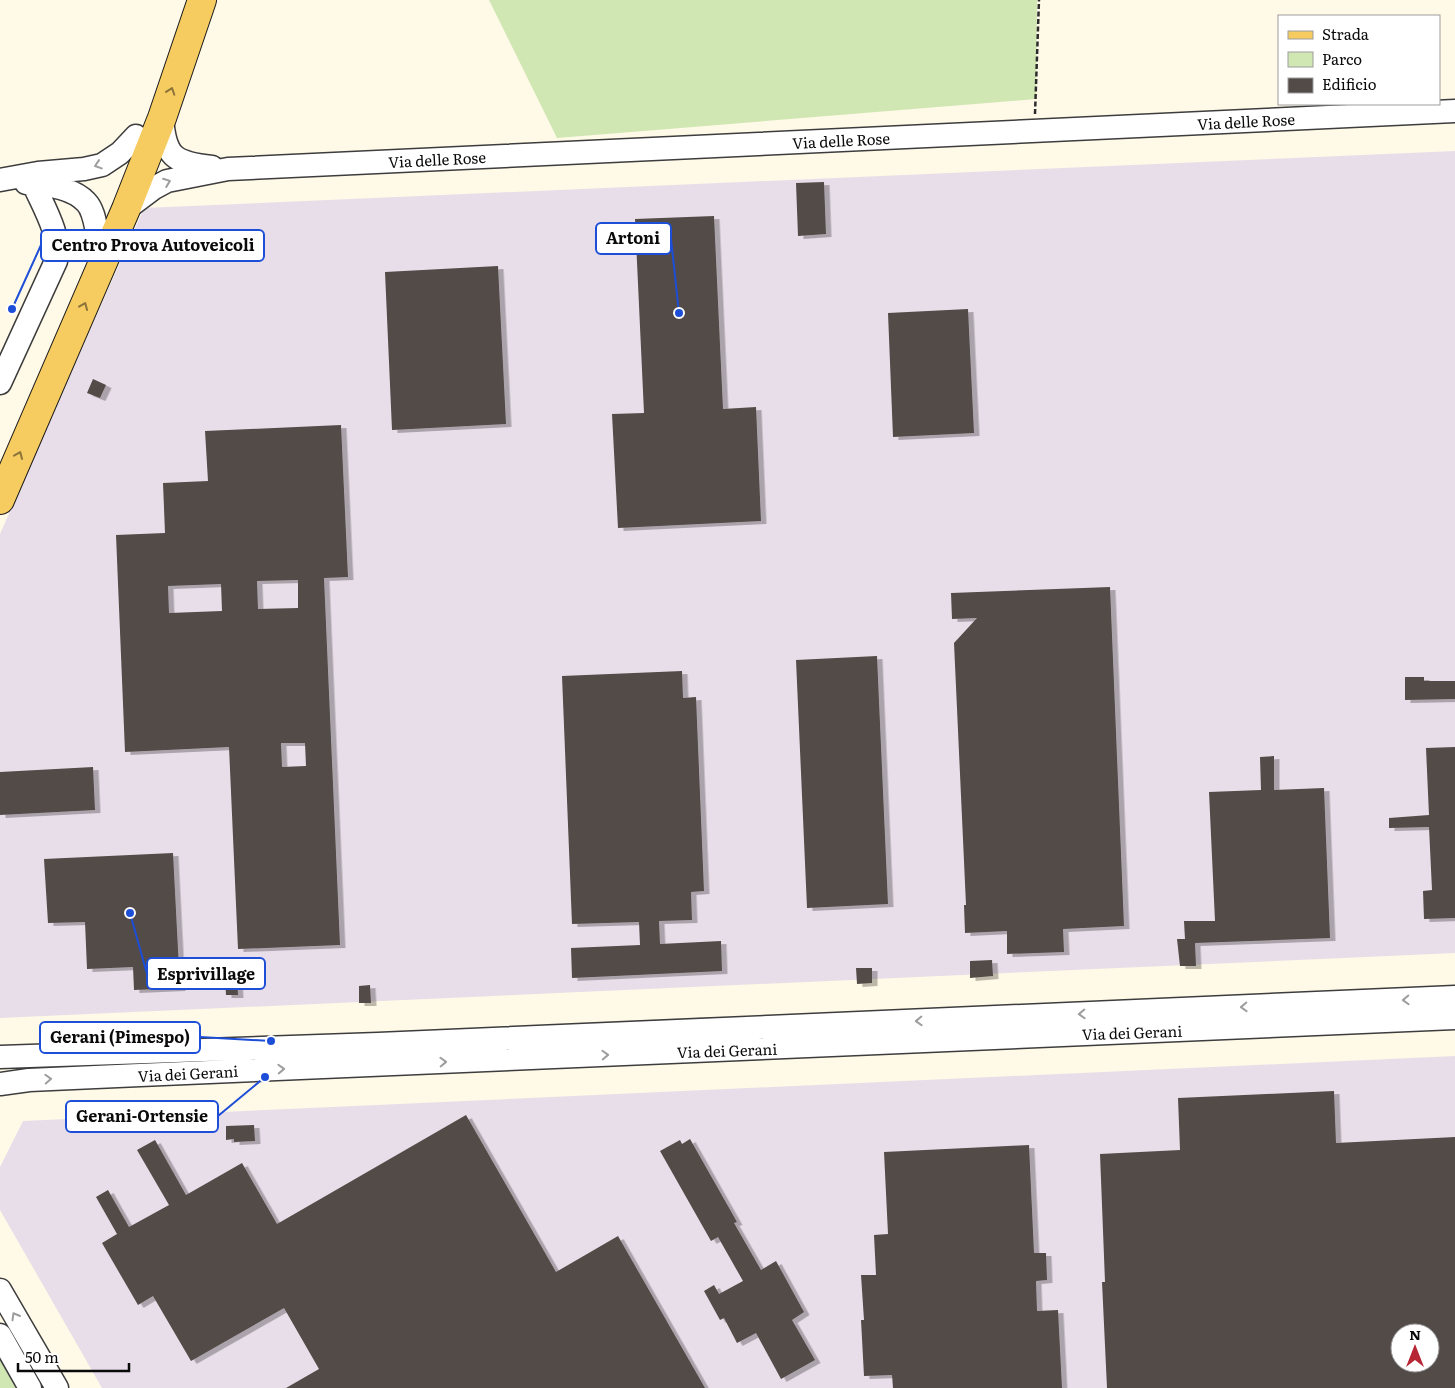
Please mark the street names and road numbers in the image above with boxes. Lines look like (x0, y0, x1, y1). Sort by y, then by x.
street label: Via delle Rose (1197, 107, 1296, 135)
street label: Via delle Rose (792, 126, 891, 154)
street label: Via delle Rose (388, 145, 487, 173)
street label: Via dei Gerani (1081, 1019, 1183, 1045)
street label: Via dei Gerani (676, 1037, 778, 1063)
street label: Via dei Gerani (137, 1059, 239, 1087)

